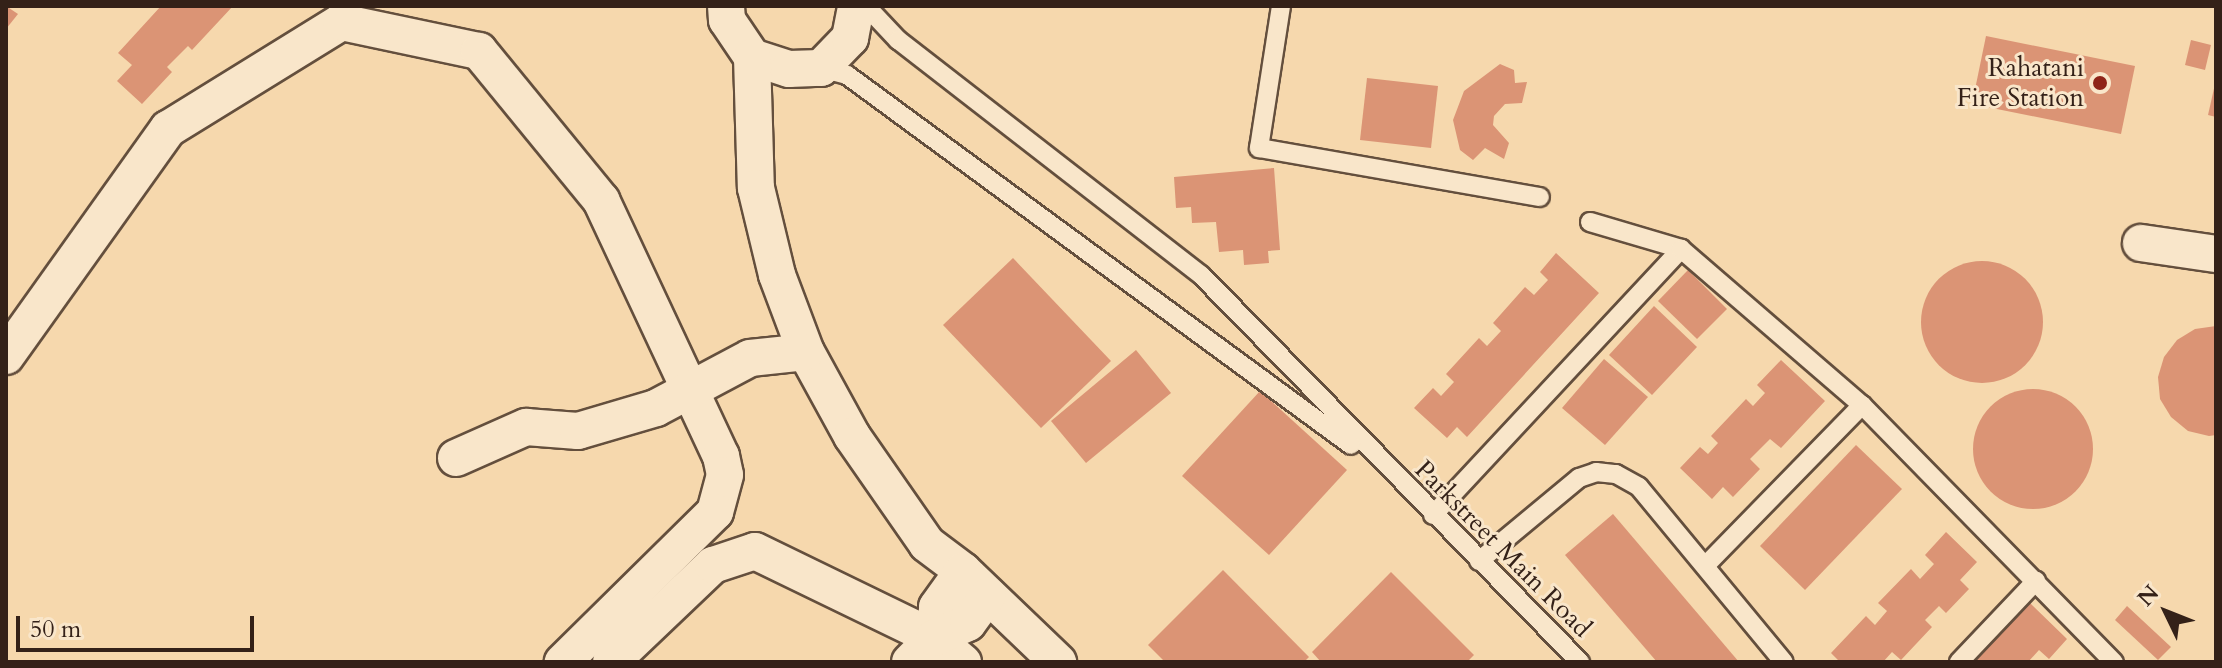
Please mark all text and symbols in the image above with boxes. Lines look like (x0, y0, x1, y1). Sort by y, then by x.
place label: Rahatani Fire Station (1957, 52, 2084, 114)
marker: Rahatani Fire Station (2091, 74, 2109, 92)
street label: Parkstreet Main Road (1408, 454, 1598, 644)
north arrow (2126, 572, 2206, 652)
text: N (2131, 578, 2166, 613)
scale bar (20, 600, 258, 650)
text: 50 m (30, 613, 81, 646)

